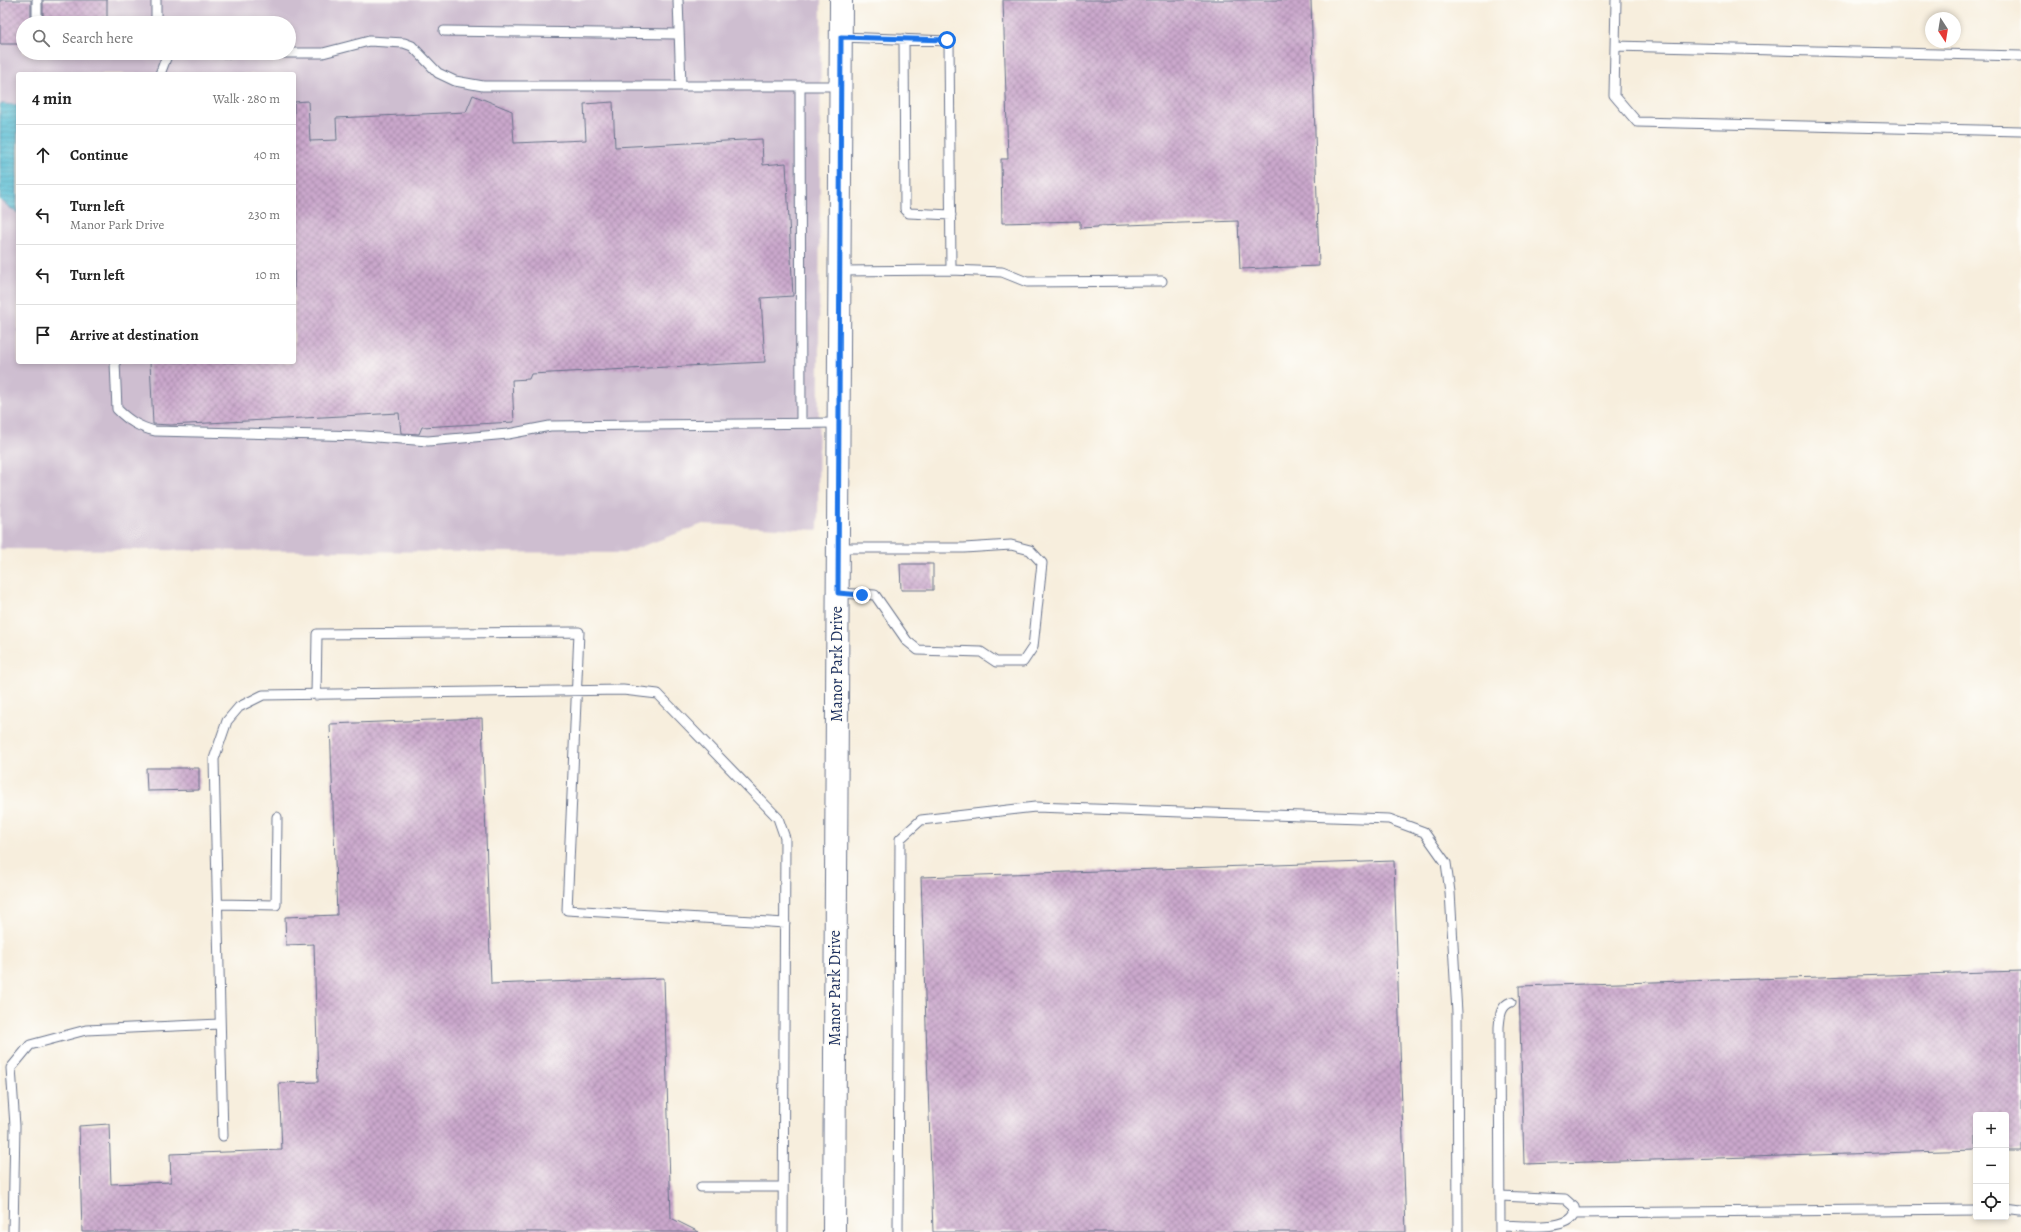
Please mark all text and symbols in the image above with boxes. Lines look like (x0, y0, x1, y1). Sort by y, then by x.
north arrow (1925, 12, 1961, 48)
search box (16, 16, 296, 60)
icon: search (30, 27, 52, 49)
text: Search here (62, 28, 133, 48)
route start (938, 31, 956, 49)
text: 4 min (32, 87, 72, 110)
text: Walk · 280 m (213, 90, 280, 107)
icon: ahead (32, 144, 54, 166)
text: Continue (70, 145, 128, 165)
text: 40 m (254, 146, 280, 163)
text: Turn left (70, 196, 125, 216)
icon: left (32, 204, 54, 226)
text: 230 m (248, 206, 280, 223)
text: Manor Park Drive (70, 216, 164, 233)
icon: left (32, 264, 54, 286)
text: Turn left (70, 265, 125, 285)
text: 10 m (255, 266, 280, 283)
icon: arrive (32, 324, 54, 346)
text: Arrive at destination (70, 325, 199, 345)
route end (853, 586, 871, 604)
street label: Manor Park Drive (826, 606, 848, 722)
street label: Manor Park Drive (824, 930, 846, 1046)
map controls (1973, 1112, 2009, 1220)
button: + (1973, 1112, 2009, 1148)
button: − (1973, 1148, 2009, 1184)
button: locate (1973, 1184, 2009, 1220)

